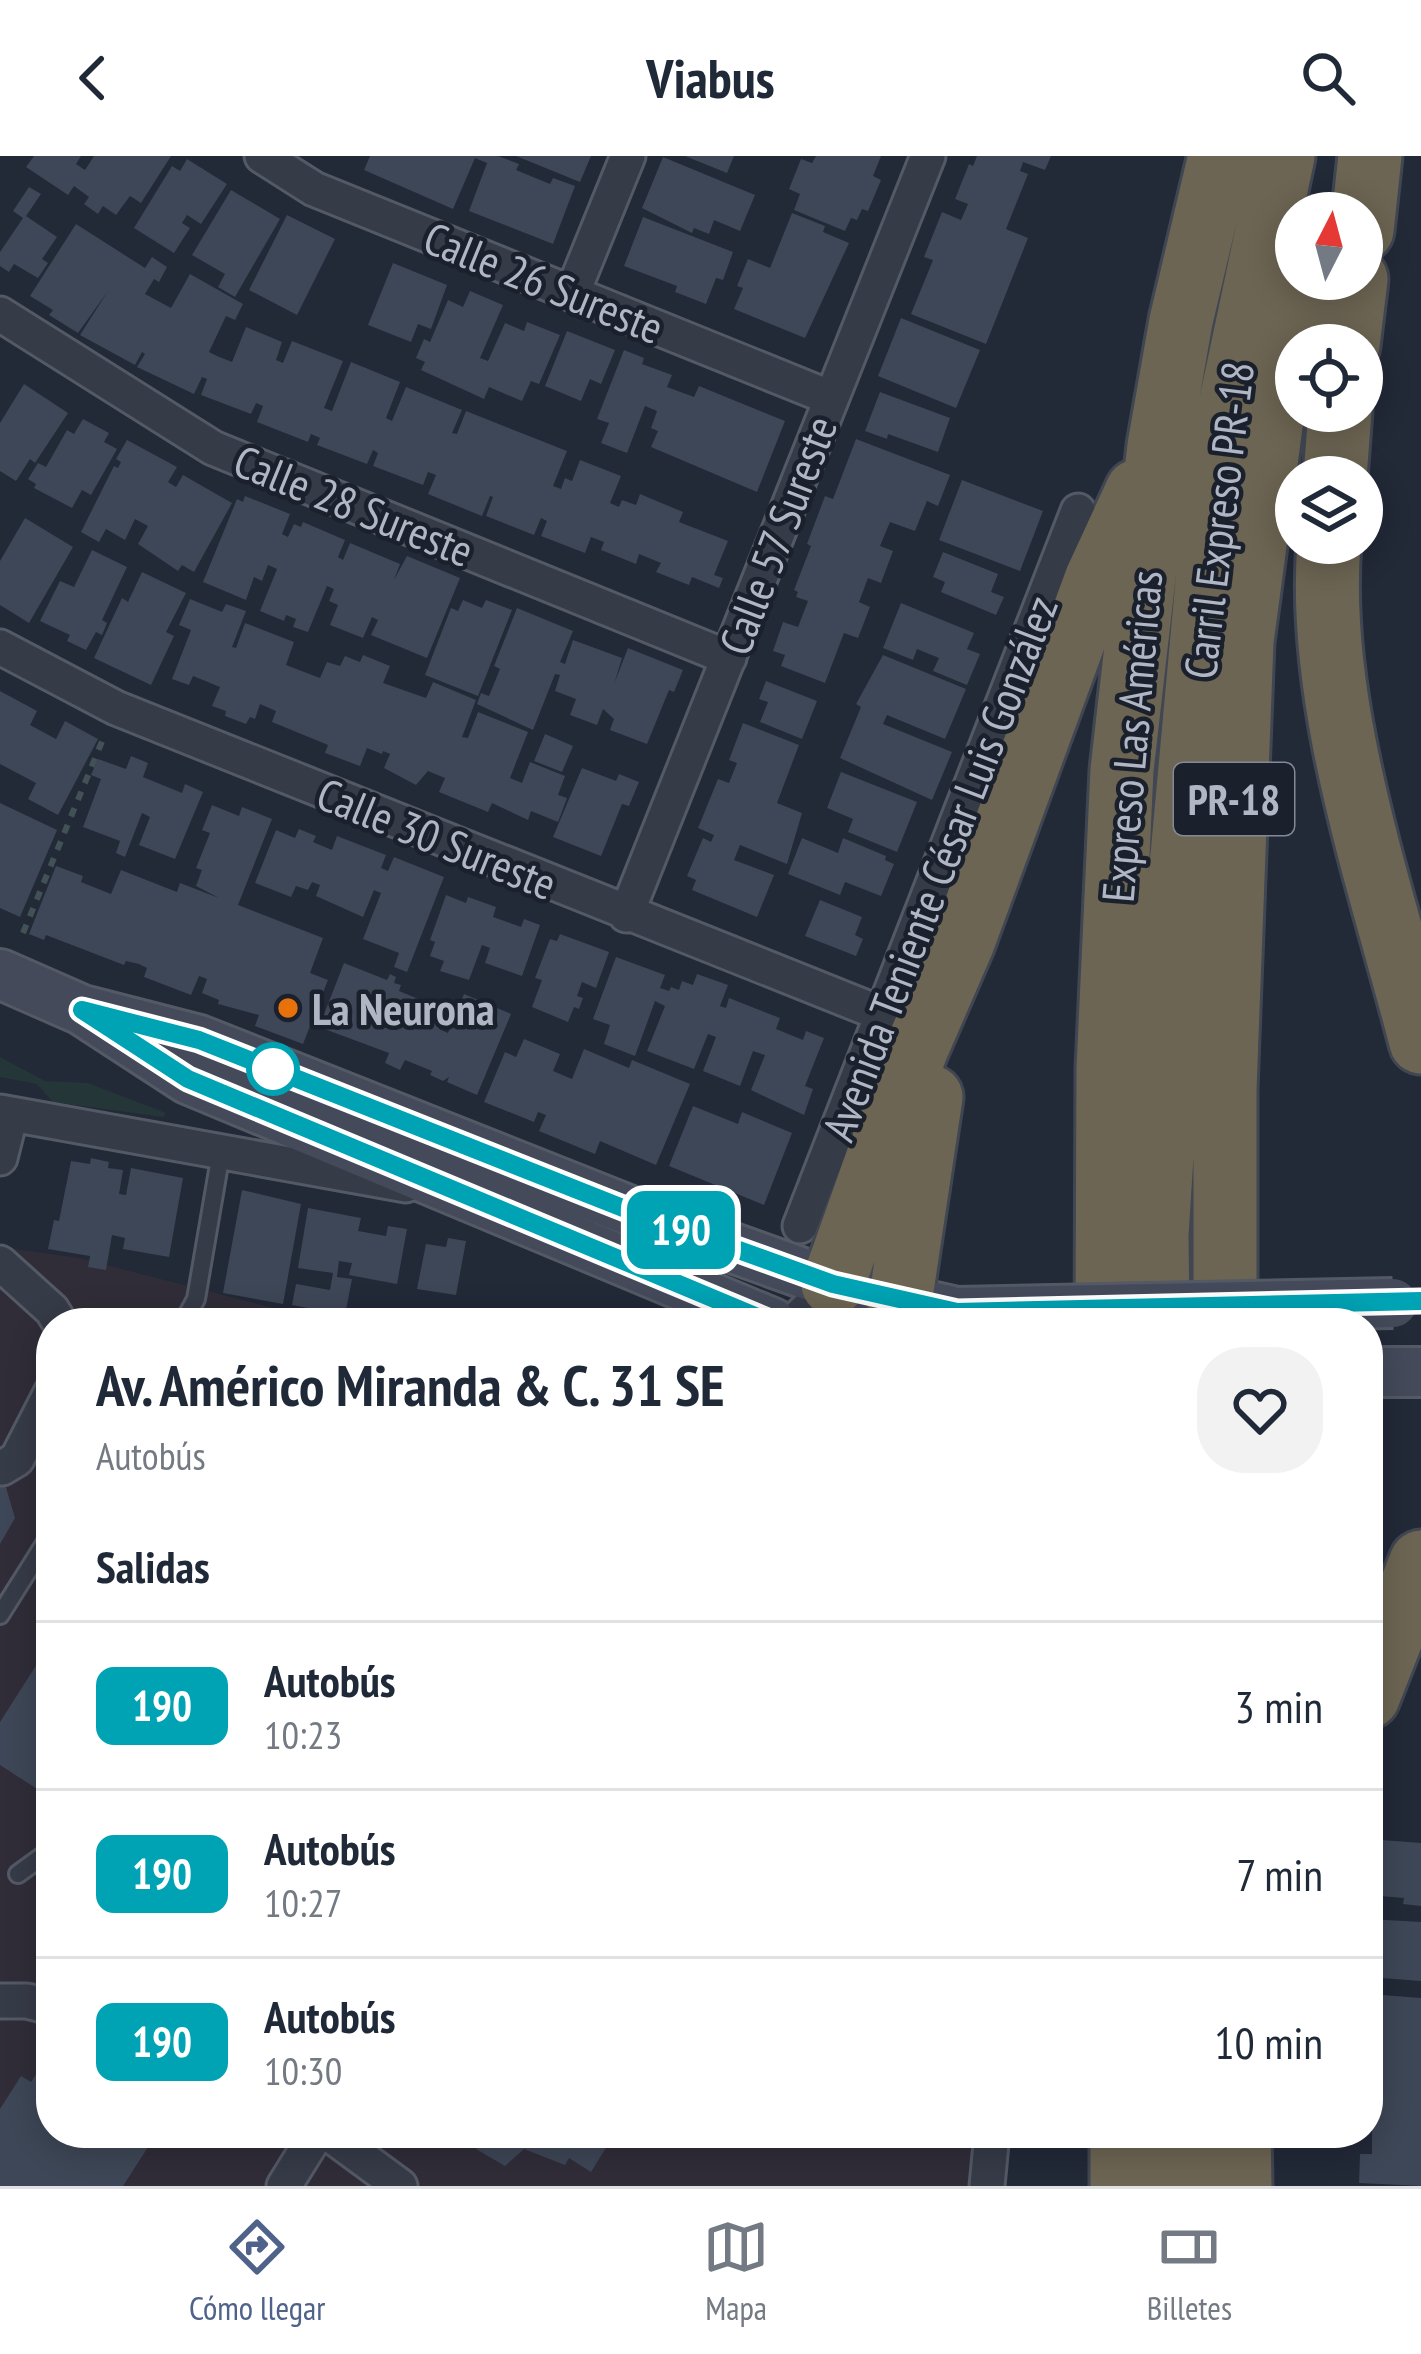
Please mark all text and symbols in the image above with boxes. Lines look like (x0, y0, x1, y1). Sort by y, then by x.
text: Viabus (646, 43, 775, 113)
icon: back (60, 45, 126, 111)
icon: search (1295, 45, 1361, 111)
north arrow (1275, 192, 1383, 300)
map controls (1275, 192, 1383, 564)
street label: Calle 26 Sureste (416, 208, 672, 356)
button: locate (1275, 324, 1383, 432)
street label: Carril Expreso PR-18 (1170, 358, 1266, 682)
street label: Calle 57 Sureste (705, 408, 849, 662)
street label: Calle 28 Sureste (226, 431, 482, 579)
button: layers (1275, 456, 1383, 564)
street label: Expreso Las Américas (1088, 568, 1174, 904)
street label: Avenida Teniente César Luis González (808, 587, 1070, 1149)
road number: PR-18 (1174, 763, 1294, 835)
street label: Calle 30 Sureste (309, 764, 565, 912)
place label: La Neurona (312, 979, 495, 1037)
marker: La Neurona (275, 995, 301, 1021)
unlabelled marker (248, 1044, 298, 1094)
line badge: 190 (612, 1191, 750, 1269)
text: 190 (651, 1202, 711, 1257)
button: heart (1197, 1347, 1323, 1473)
text: Av. Américo Miranda & C. 31 SE (96, 1348, 724, 1422)
text: Autobús (96, 1430, 206, 1481)
text: Salidas (96, 1537, 210, 1595)
text: Autobús (264, 1651, 396, 1709)
text: 3 min (1234, 1677, 1323, 1735)
text: 190 (132, 1678, 192, 1733)
text: 10:23 (264, 1709, 342, 1760)
text: Autobús (264, 1819, 396, 1877)
text: 7 min (1236, 1845, 1323, 1903)
text: 190 (132, 1846, 192, 1901)
text: 10:27 (264, 1877, 342, 1928)
text: Autobús (264, 1987, 396, 2045)
text: 10 min (1214, 2013, 1323, 2071)
text: 190 (132, 2014, 192, 2069)
text: 10:30 (264, 2045, 342, 2096)
tab: Cómo llegar (189, 2214, 325, 2329)
tab: Mapa (703, 2214, 769, 2329)
tab: Billetes (1147, 2214, 1232, 2329)

